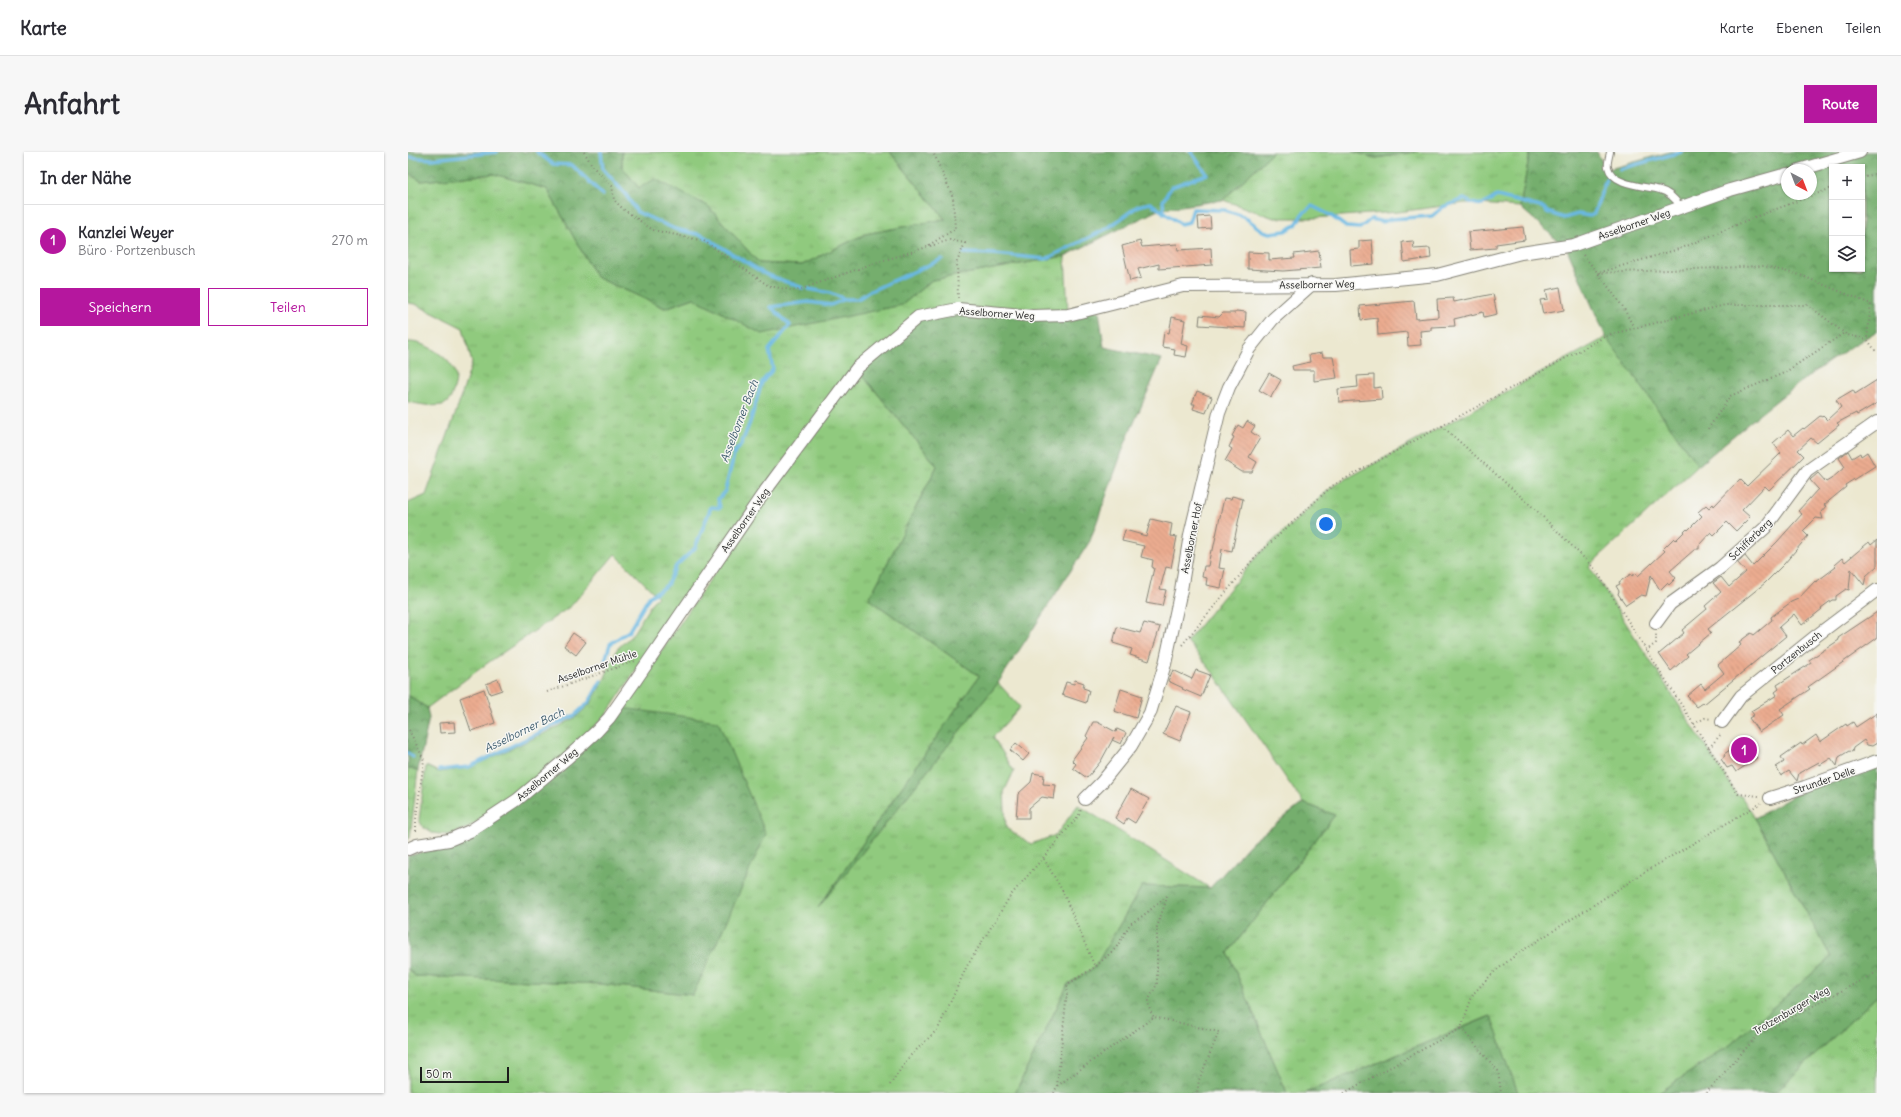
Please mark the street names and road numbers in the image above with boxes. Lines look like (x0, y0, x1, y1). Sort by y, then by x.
street label: Asselborner Weg (1596, 206, 1672, 243)
street label: Asselborner Weg (1279, 277, 1355, 292)
street label: Asselborner Weg (959, 304, 1035, 323)
street label: Asselborner Weg (718, 486, 772, 555)
street label: Asselborner Hof (1178, 501, 1205, 575)
street label: Schifferberg (1726, 516, 1775, 563)
street label: Portzenbusch (1768, 628, 1824, 677)
street label: Asselborner Mühle (556, 647, 639, 686)
street label: Asselborner Weg (514, 745, 580, 804)
street label: Strunder Delle (1792, 764, 1857, 797)
street label: Trotzenburger Weg (1751, 983, 1832, 1037)

